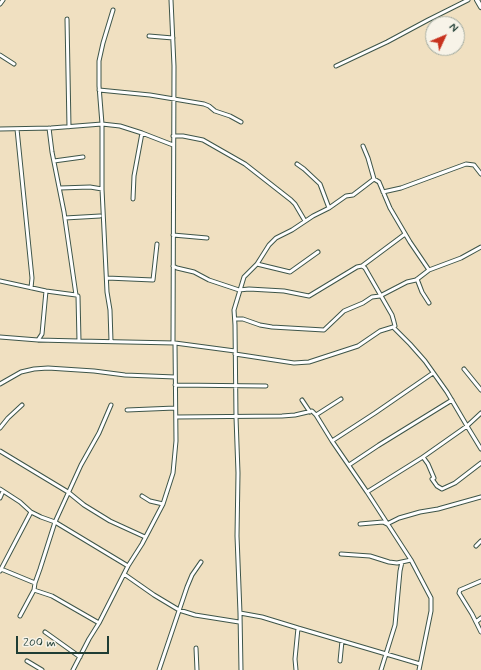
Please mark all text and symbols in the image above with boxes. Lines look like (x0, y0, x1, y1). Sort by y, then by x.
north arrow (425, 16, 465, 56)
text: N (445, 21, 460, 36)
scale bar (18, 628, 111, 654)
text: 200 m (23, 635, 56, 651)

